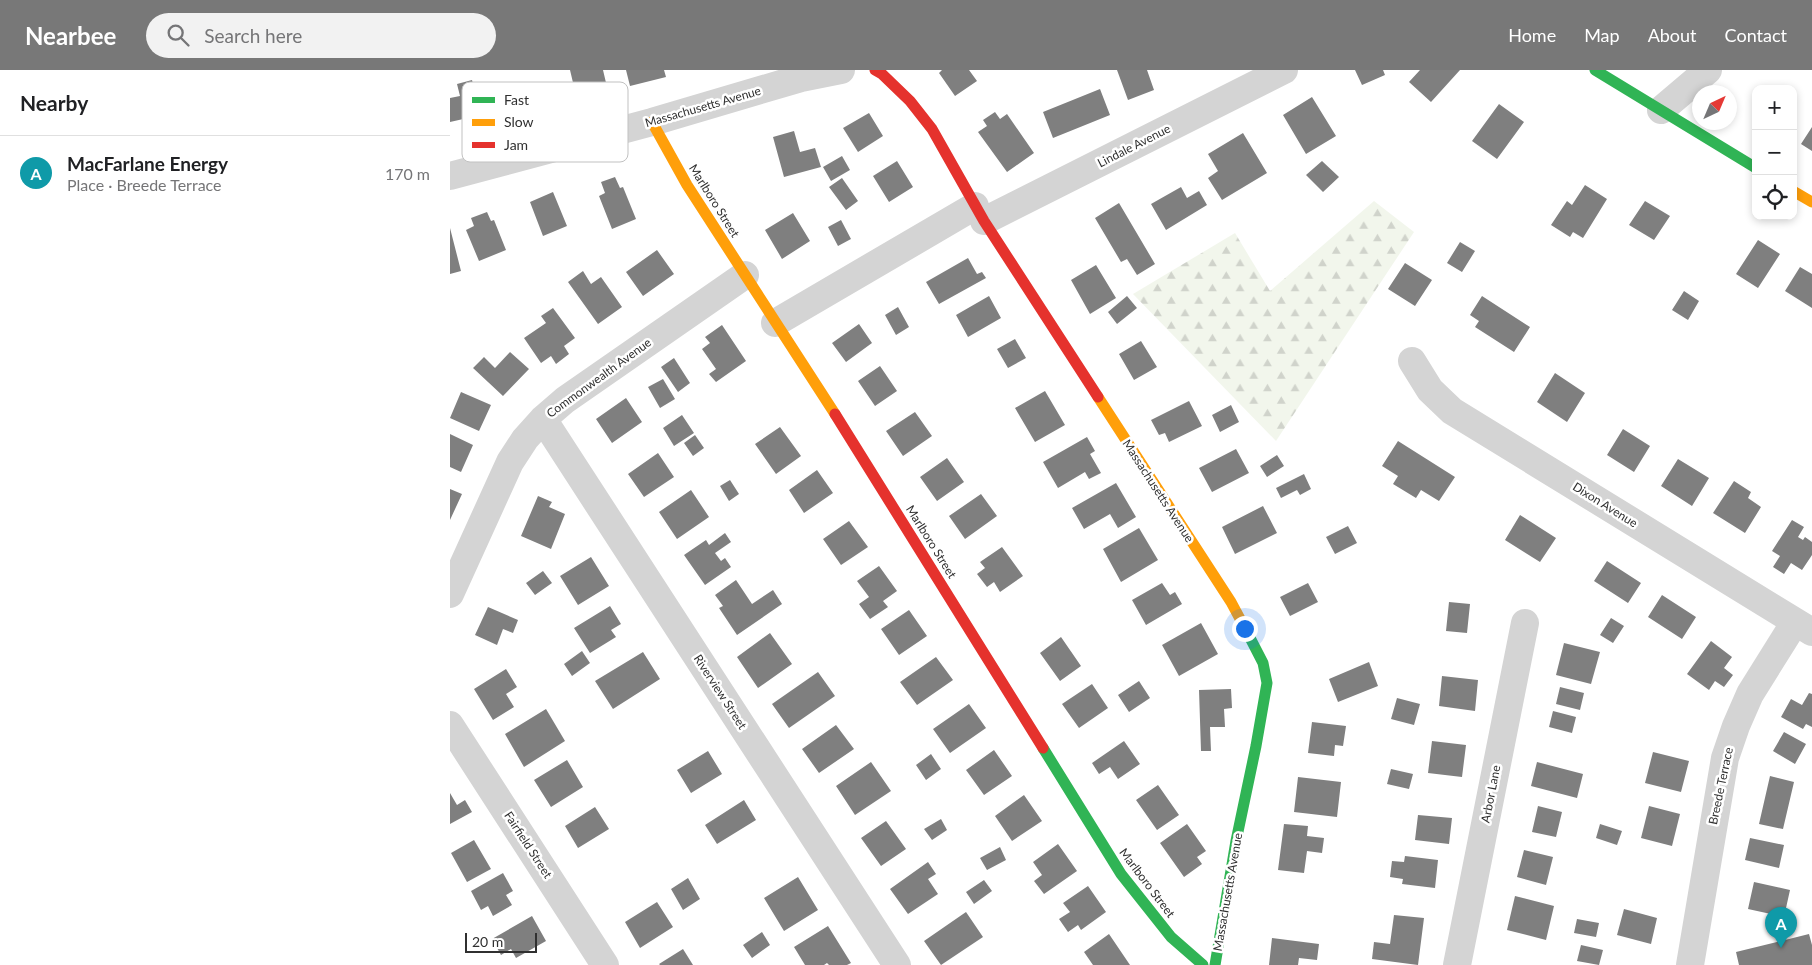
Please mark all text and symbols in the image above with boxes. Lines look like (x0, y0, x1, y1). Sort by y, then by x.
search box (146, 13, 496, 58)
text: Nearbee (25, 21, 116, 50)
icon: search (164, 21, 192, 49)
text: Search here (204, 24, 302, 47)
text: Home (1508, 24, 1556, 46)
text: Map (1584, 24, 1620, 46)
text: About (1648, 24, 1697, 46)
text: Contact (1725, 24, 1787, 46)
legend (462, 82, 628, 162)
street label: Massachusetts Avenue (643, 83, 762, 130)
north arrow (1692, 85, 1737, 130)
map controls (1752, 85, 1797, 220)
button: + (1752, 85, 1797, 130)
text: Nearby (20, 90, 88, 115)
text: Fast (504, 91, 529, 108)
text: Slow (504, 113, 534, 130)
street label: Lindale Avenue (1095, 121, 1173, 170)
button: − (1752, 130, 1797, 175)
text: Jam (504, 136, 528, 153)
text: MacFarlane Energy (67, 152, 228, 175)
street label: Marlboro Street (686, 161, 743, 241)
text: A (30, 164, 42, 183)
text: 170 m (385, 164, 430, 183)
text: Place · Breede Terrace (67, 175, 222, 194)
button: locate (1752, 175, 1797, 220)
street label: Commonwealth Avenue (543, 335, 654, 421)
street label: Massachusetts Avenue (1120, 436, 1197, 545)
street label: Dixon Avenue (1570, 479, 1640, 530)
street label: Marlboro Street (903, 502, 960, 582)
your location (1232, 616, 1258, 642)
street label: Riverview Street (691, 651, 751, 733)
street label: Breede Terrace (1705, 746, 1736, 826)
street label: Arbor Lane (1478, 764, 1503, 824)
street label: Fairfield Street (501, 809, 556, 882)
street label: Massachusetts Avenue (1210, 832, 1245, 952)
street label: Marlboro Street (1116, 845, 1179, 921)
pin: A (1765, 907, 1797, 948)
scale bar (465, 930, 538, 953)
text: 20 m (472, 933, 503, 950)

